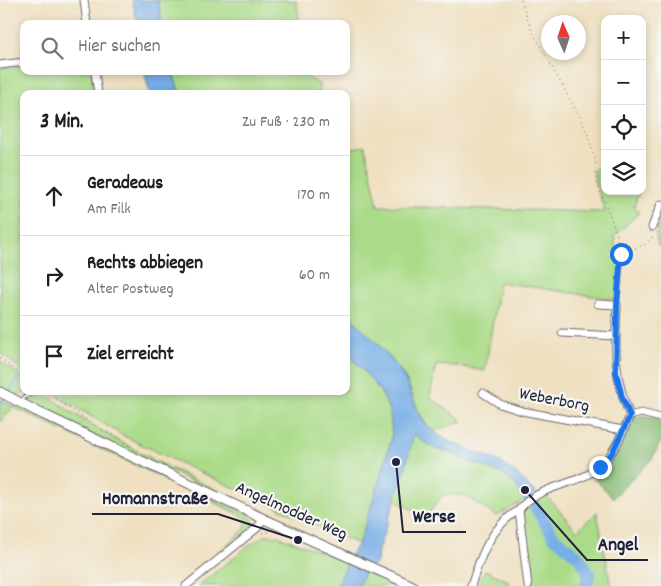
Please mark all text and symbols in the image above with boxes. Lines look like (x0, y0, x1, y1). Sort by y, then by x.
north arrow (541, 15, 586, 60)
map controls (601, 15, 646, 195)
button: + (601, 15, 646, 60)
search box (20, 20, 350, 75)
icon: search (38, 34, 66, 62)
text: Hier suchen (78, 34, 161, 61)
button: − (601, 60, 646, 105)
button: locate (601, 105, 646, 150)
text: 3 Min. (40, 108, 83, 138)
text: Zu Fuß · 230 m (242, 111, 330, 134)
button: layers (601, 150, 646, 195)
text: Geradeaus (87, 171, 163, 198)
icon: ahead (40, 182, 68, 210)
text: 170 m (297, 184, 330, 207)
text: Am Filk (87, 198, 131, 221)
route start (610, 243, 633, 266)
text: Rechts abbiegen (87, 251, 203, 278)
icon: right (40, 262, 68, 290)
text: 60 m (299, 264, 330, 287)
text: Alter Postweg (87, 278, 173, 301)
icon: arrive (40, 342, 68, 370)
text: Ziel erreicht (87, 342, 174, 369)
street label: Weberborg (517, 382, 591, 420)
route end (589, 456, 612, 479)
street label: Angelmodder Weg (231, 476, 351, 548)
callout: Homannstraße (92, 480, 218, 514)
text: Homannstraße (102, 487, 208, 514)
callout: Werse (403, 498, 466, 532)
text: Werse (413, 505, 455, 532)
callout: Angel (587, 526, 648, 560)
text: Angel (598, 533, 639, 560)

